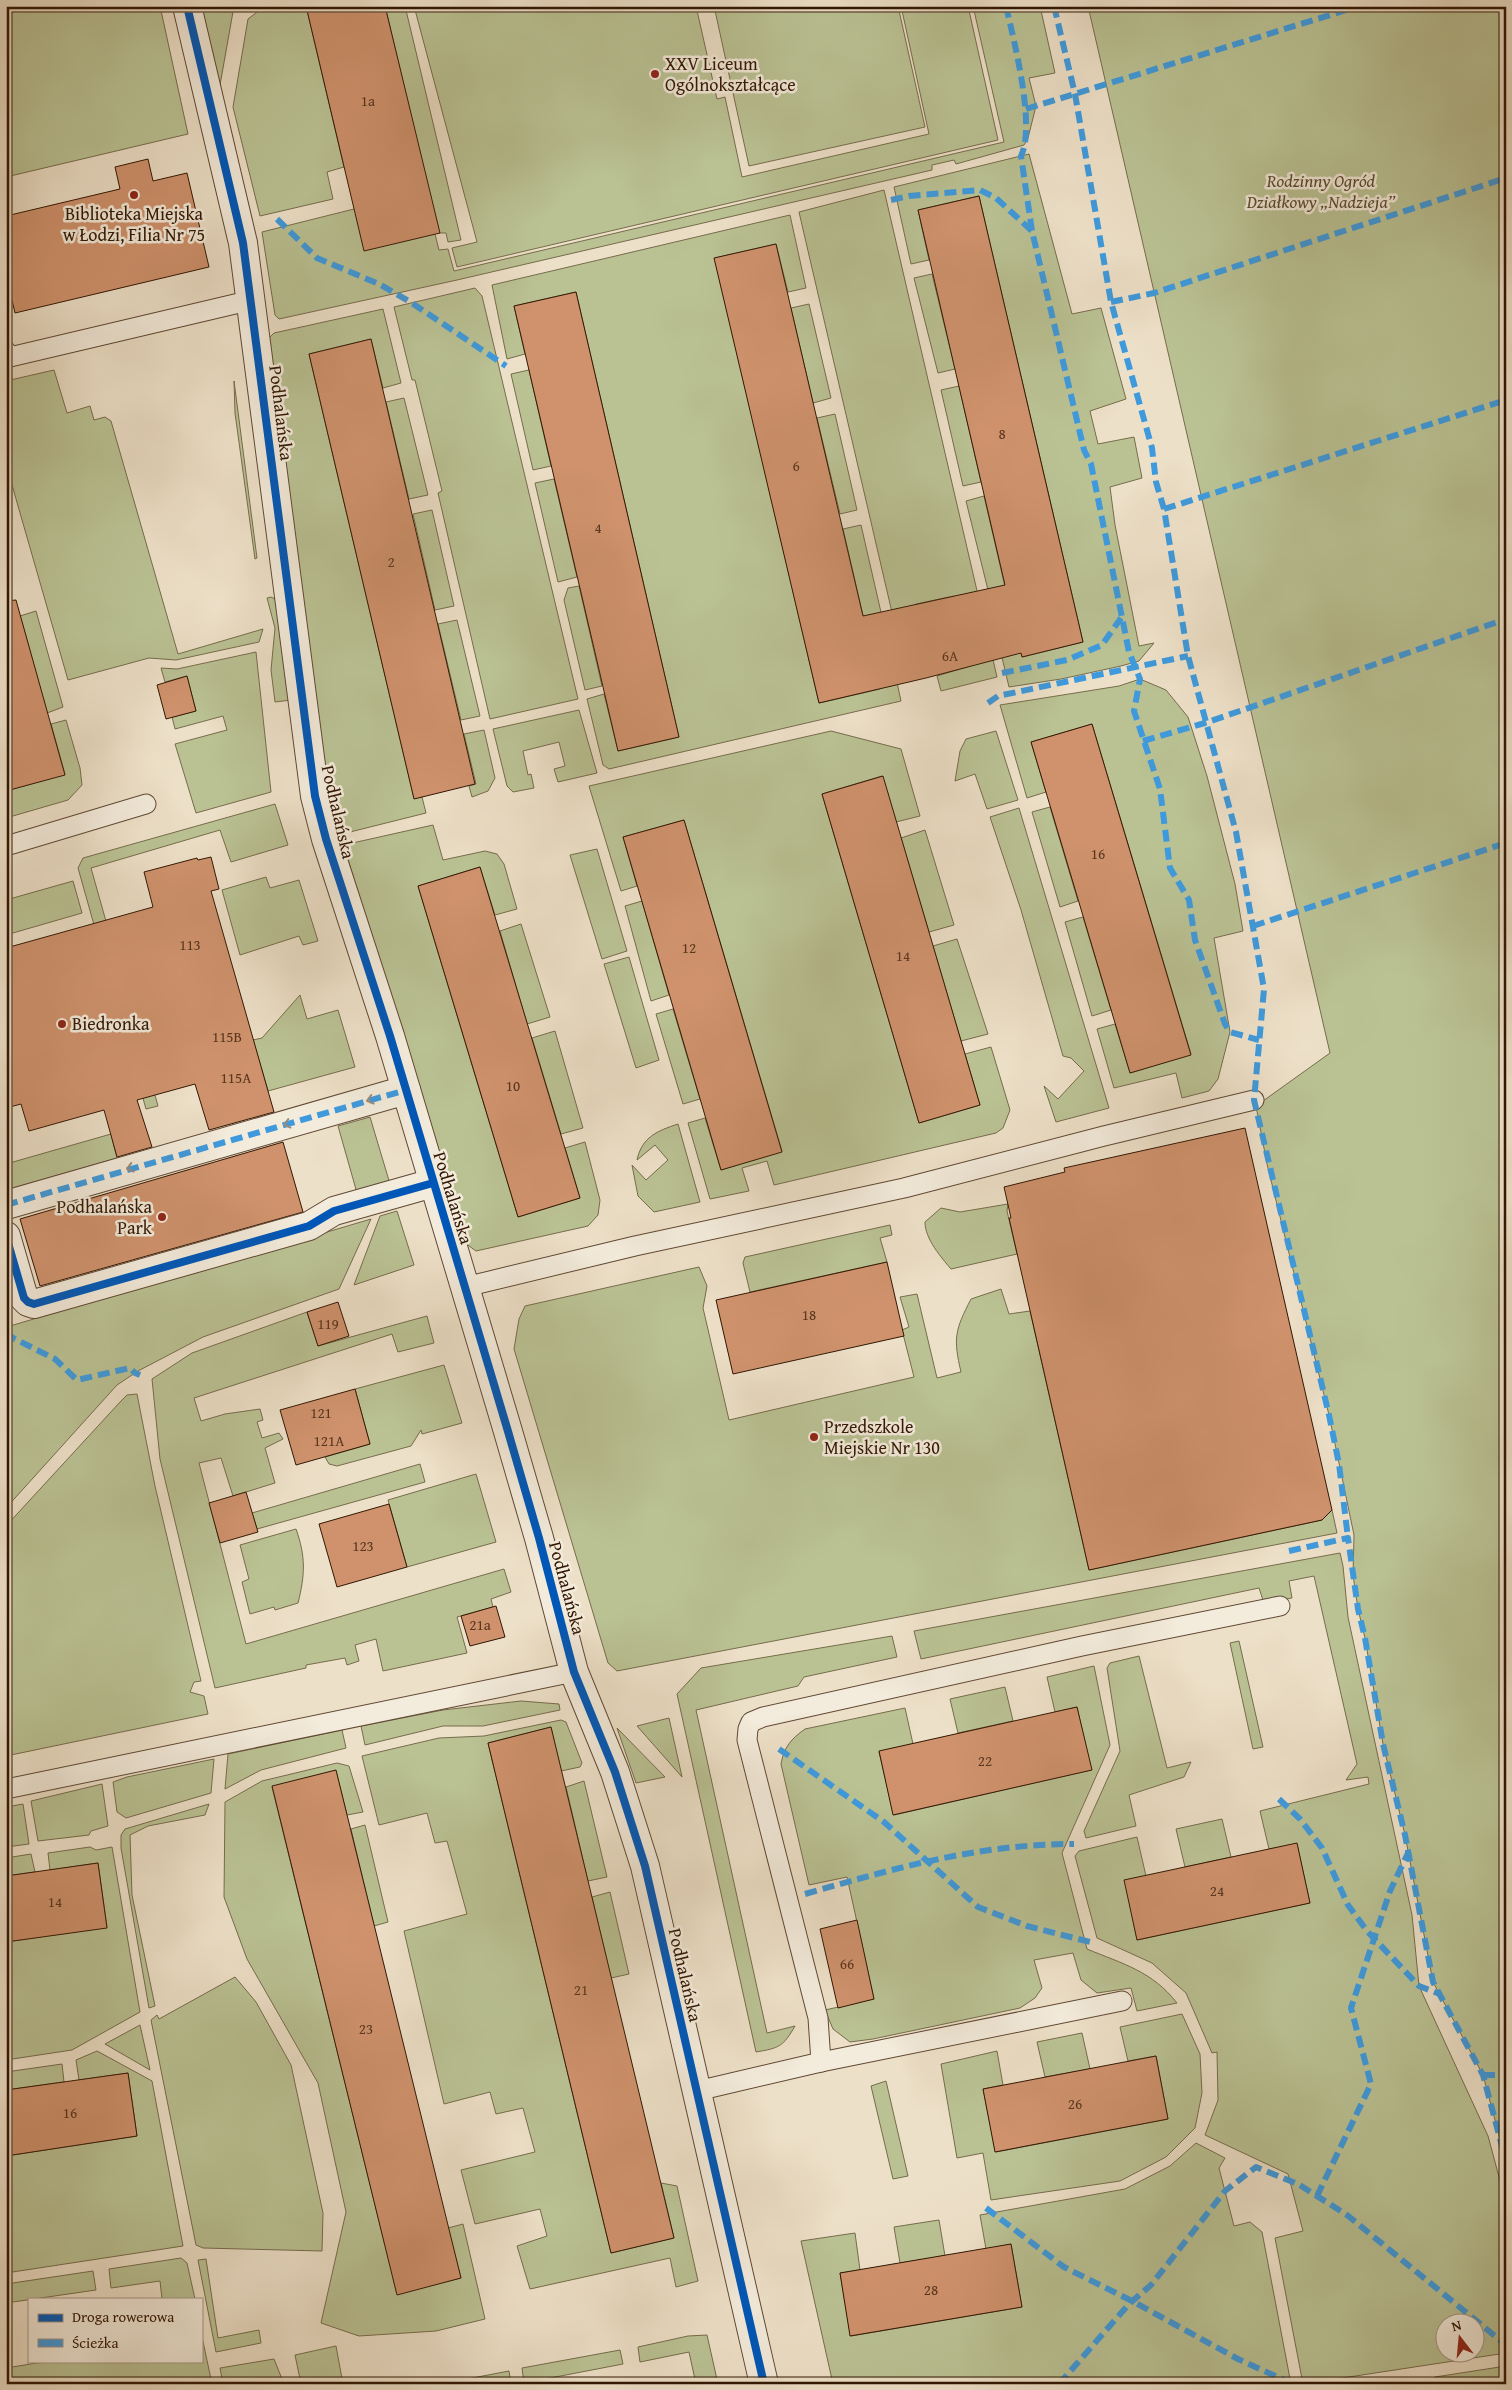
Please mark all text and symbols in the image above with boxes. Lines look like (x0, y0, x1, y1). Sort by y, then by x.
place label: XXV Liceum Ogólnokształcące (665, 50, 796, 98)
marker: XXV Liceum Ogólnokształcące (649, 68, 661, 80)
house number: 1a (361, 90, 375, 111)
park label: Rodzinny Ogród Działkowy „Nadzieja” (1246, 167, 1396, 215)
marker: Biblioteka Miejska w Łodzi, Filia Nr 75 (128, 189, 140, 201)
place label: Biblioteka Miejska w Łodzi, Filia Nr 75 (63, 200, 205, 248)
street label: Podhalańska (262, 364, 301, 462)
house number: 8 (998, 423, 1006, 444)
house number: 6 (792, 455, 800, 476)
house number: 4 (594, 517, 602, 538)
house number: 2 (387, 551, 395, 572)
house number: 6A (942, 645, 958, 666)
street label: Podhalańska (315, 762, 362, 862)
house number: 16 (1091, 843, 1105, 864)
house number: 113 (179, 934, 201, 955)
house number: 12 (682, 937, 696, 958)
house number: 14 (896, 945, 910, 966)
place label: Biedronka (72, 1010, 150, 1037)
marker: Biedronka (56, 1018, 68, 1030)
house number: 115B (212, 1026, 242, 1047)
house number: 115A (221, 1067, 251, 1088)
house number: 10 (506, 1075, 520, 1096)
one-way arrow (366, 1095, 374, 1105)
one-way arrow (283, 1118, 291, 1128)
street label: Podhalańska (427, 1148, 480, 1248)
one-way arrow (127, 1163, 135, 1173)
place label: Podhalańska Park (56, 1193, 153, 1241)
marker: Podhalańska Park (156, 1211, 168, 1223)
house number: 18 (802, 1304, 816, 1325)
house number: 119 (317, 1313, 339, 1334)
house number: 121 (310, 1402, 332, 1423)
place label: Przedszkole Miejskie Nr 130 (824, 1413, 940, 1461)
house number: 121A (314, 1430, 344, 1451)
marker: Przedszkole Miejskie Nr 130 (808, 1431, 820, 1443)
house number: 123 (352, 1535, 374, 1556)
street label: Podhalańska (542, 1538, 593, 1638)
house number: 21a (469, 1614, 491, 1635)
house number: 22 (978, 1750, 992, 1771)
house number: 24 (1210, 1880, 1224, 1901)
house number: 14 (48, 1891, 62, 1912)
street label: Podhalańska (662, 1925, 709, 2025)
house number: 66 (840, 1953, 854, 1974)
house number: 21 (574, 1979, 588, 2000)
house number: 23 (359, 2018, 373, 2039)
house number: 26 (1068, 2093, 1082, 2114)
house number: 16 (63, 2102, 77, 2123)
house number: 28 (924, 2279, 938, 2300)
legend (28, 2298, 202, 2362)
text: Droga rowerowa (72, 2306, 174, 2327)
north arrow (1434, 2312, 1484, 2362)
text: N (1449, 2314, 1464, 2336)
text: Ścieżka (72, 2332, 119, 2353)

